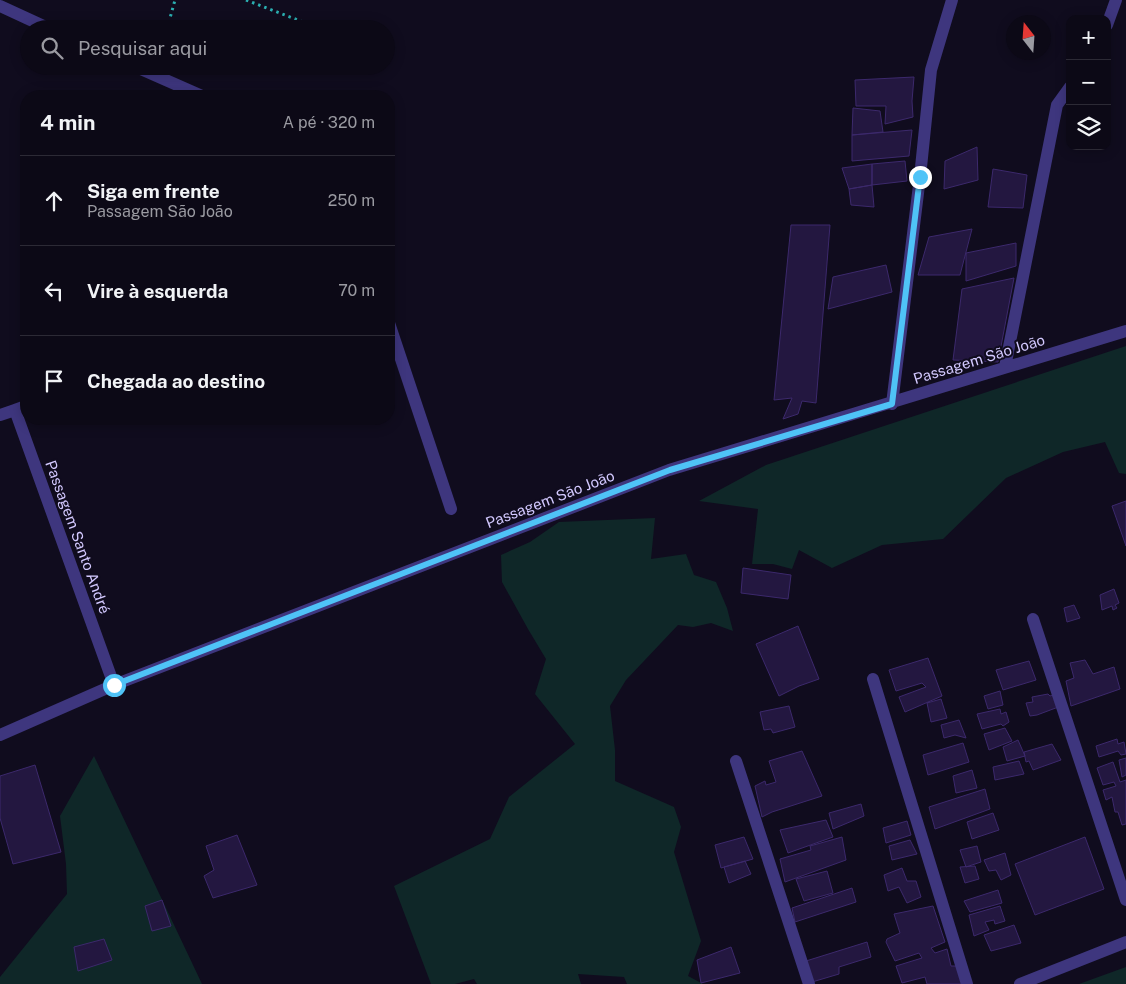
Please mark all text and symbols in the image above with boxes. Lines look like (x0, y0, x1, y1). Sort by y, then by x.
north arrow (1006, 15, 1051, 60)
map controls (1066, 15, 1111, 150)
button: + (1066, 15, 1111, 60)
search box (20, 20, 395, 75)
icon: search (38, 34, 66, 62)
text: Pesquisar aqui (78, 37, 207, 59)
button: − (1066, 60, 1111, 105)
button: layers (1066, 105, 1111, 150)
text: 4 min (40, 110, 95, 135)
text: A pé · 320 m (283, 113, 375, 132)
route end (909, 166, 932, 189)
text: Siga em frente (87, 180, 220, 202)
icon: ahead (40, 187, 68, 215)
text: 250 m (328, 191, 375, 210)
text: Passagem São João (87, 202, 233, 221)
icon: left (40, 277, 68, 305)
text: Vire à esquerda (87, 280, 228, 302)
text: 70 m (338, 281, 375, 300)
street label: Passagem São João (911, 331, 1047, 387)
icon: arrive (40, 367, 68, 395)
text: Chegada ao destino (87, 370, 265, 392)
street label: Passagem Santo André (42, 458, 114, 616)
street label: Passagem São João (483, 467, 617, 531)
route start (103, 674, 126, 697)

